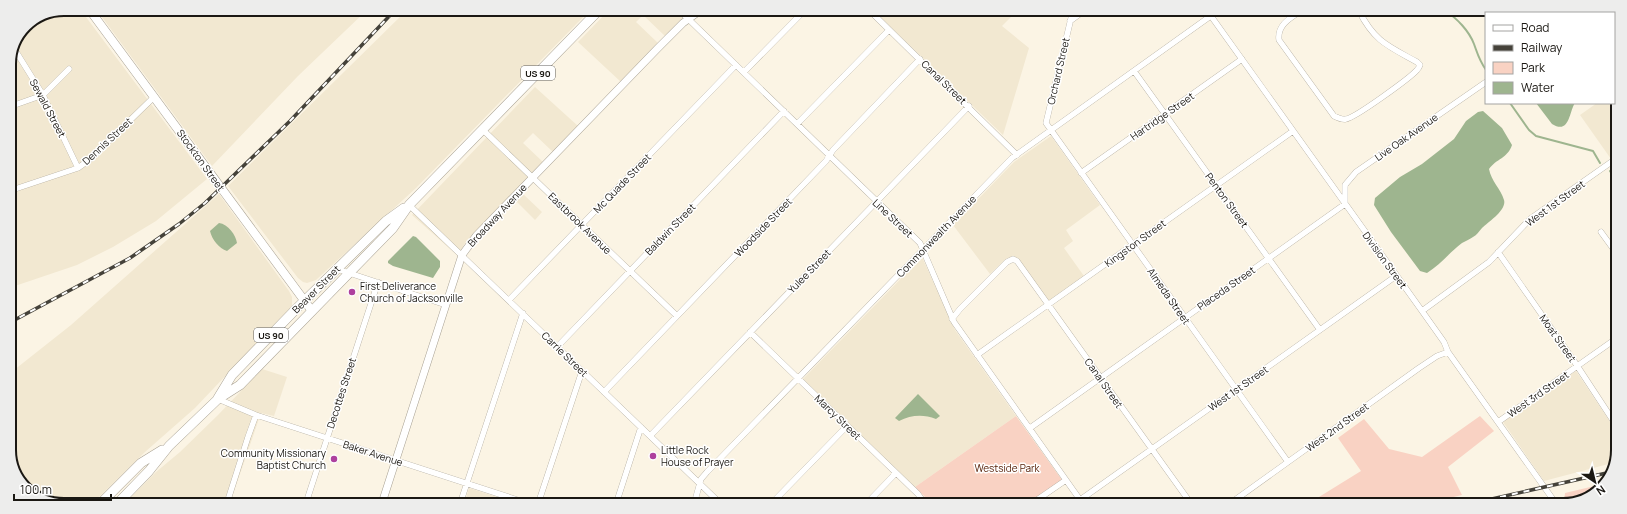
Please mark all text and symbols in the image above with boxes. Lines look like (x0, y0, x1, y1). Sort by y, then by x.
legend (1485, 12, 1615, 104)
text: Road (1521, 19, 1549, 36)
street label: Orchard Street (1043, 36, 1073, 106)
text: Railway (1521, 39, 1563, 56)
street label: Canal Street (918, 57, 970, 107)
text: Park (1521, 59, 1546, 76)
road number: US 90 (521, 66, 555, 80)
street label: Sewald Street (27, 76, 69, 140)
text: Water (1521, 79, 1555, 96)
street label: Hartridge Street (1127, 89, 1197, 143)
street label: Live Oak Avenue (1372, 110, 1441, 164)
street label: Dennis Street (79, 114, 135, 168)
street label: Stockton Street (174, 126, 228, 194)
street label: Mc Quade Street (590, 150, 654, 216)
street label: Penton Street (1202, 170, 1252, 230)
street label: West 1st Street (1522, 177, 1588, 229)
street label: Broadway Avenue (464, 180, 530, 249)
street label: Eastbrook Avenue (545, 189, 615, 257)
street label: Commonwealth Avenue (893, 192, 979, 280)
street label: Woodside Street (731, 194, 795, 260)
street label: Line Street (870, 196, 916, 240)
street label: Baldwin Street (642, 200, 698, 258)
street label: Kingston Street (1102, 216, 1168, 270)
street label: Division Street (1360, 229, 1410, 291)
street label: Yulee Street (784, 246, 834, 296)
street label: Beaver Street (289, 262, 343, 316)
street label: Placeda Street (1194, 263, 1258, 313)
street label: Almeda Street (1144, 265, 1194, 327)
place label: First Deliverance Church of Jacksonville (360, 279, 463, 305)
marker: First Deliverance Church of Jacksonville (347, 287, 357, 297)
street label: Moat Street (1536, 311, 1580, 365)
road number: US 90 (254, 328, 288, 342)
street label: Carrie Street (539, 328, 591, 380)
street label: Canal Street (1082, 355, 1126, 411)
street label: Decottes Street (323, 356, 359, 430)
street label: West 1st Street (1205, 362, 1271, 414)
street label: West 3rd Street (1504, 368, 1572, 420)
street label: Marcy Street (812, 391, 864, 443)
street label: West 2nd Street (1303, 399, 1371, 455)
street label: Baker Avenue (341, 437, 405, 469)
place label: Little Rock House of Prayer (661, 443, 734, 469)
place label: Community Missionary Baptist Church (221, 446, 327, 472)
marker: Little Rock House of Prayer (648, 451, 658, 461)
marker: Community Missionary Baptist Church (329, 454, 339, 464)
park label: Westside Park (974, 461, 1041, 475)
north arrow (1575, 462, 1615, 502)
scale bar (14, 476, 111, 502)
text: 100 m (20, 481, 52, 498)
text: N (1593, 482, 1609, 499)

